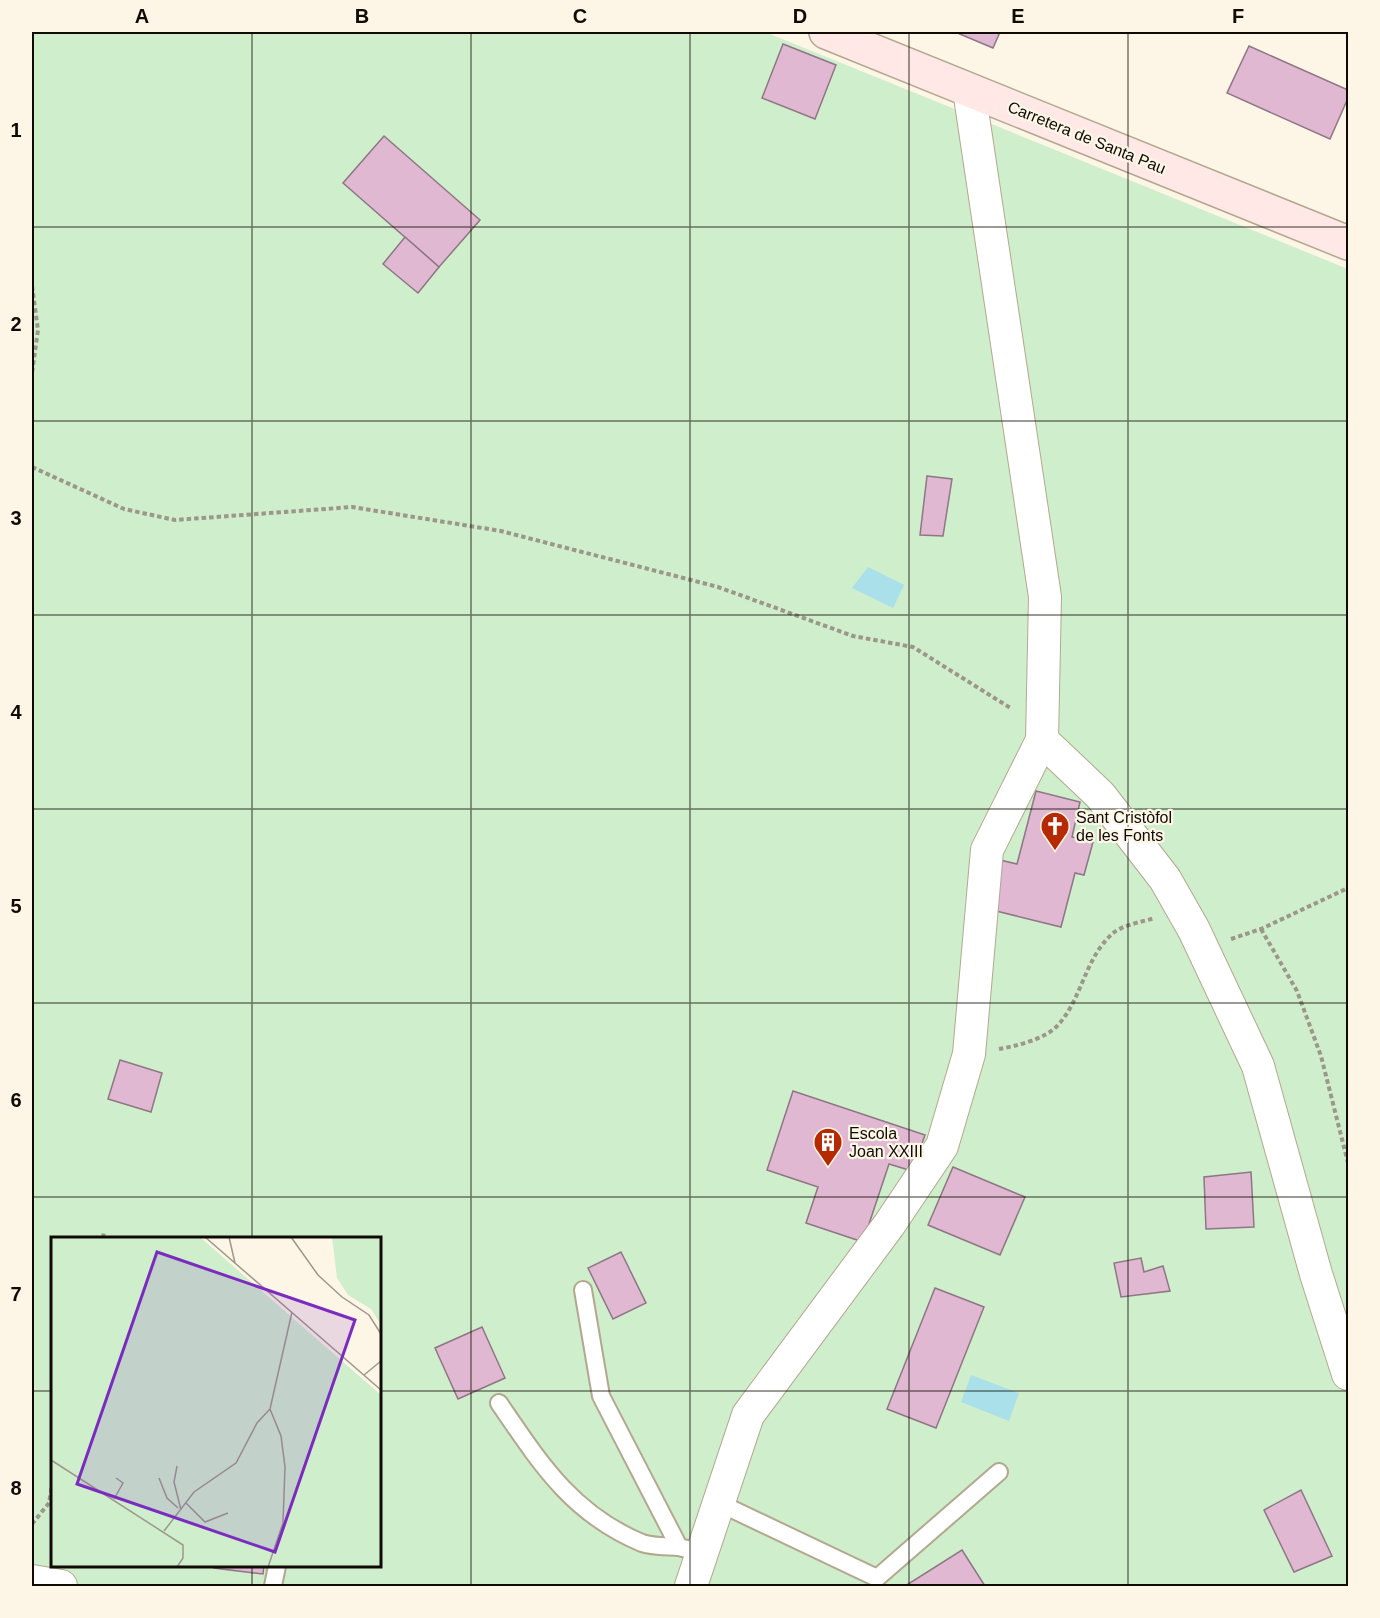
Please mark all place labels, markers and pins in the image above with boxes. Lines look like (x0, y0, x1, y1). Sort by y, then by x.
place label: Sant Cristòfol de les Fonts (1076, 809, 1172, 844)
church icon: Sant Cristòfol de les Fonts (1039, 810, 1071, 852)
place label: Escola Joan XXIII (849, 1125, 923, 1160)
building icon: Escola Joan XXIII (812, 1126, 844, 1168)

